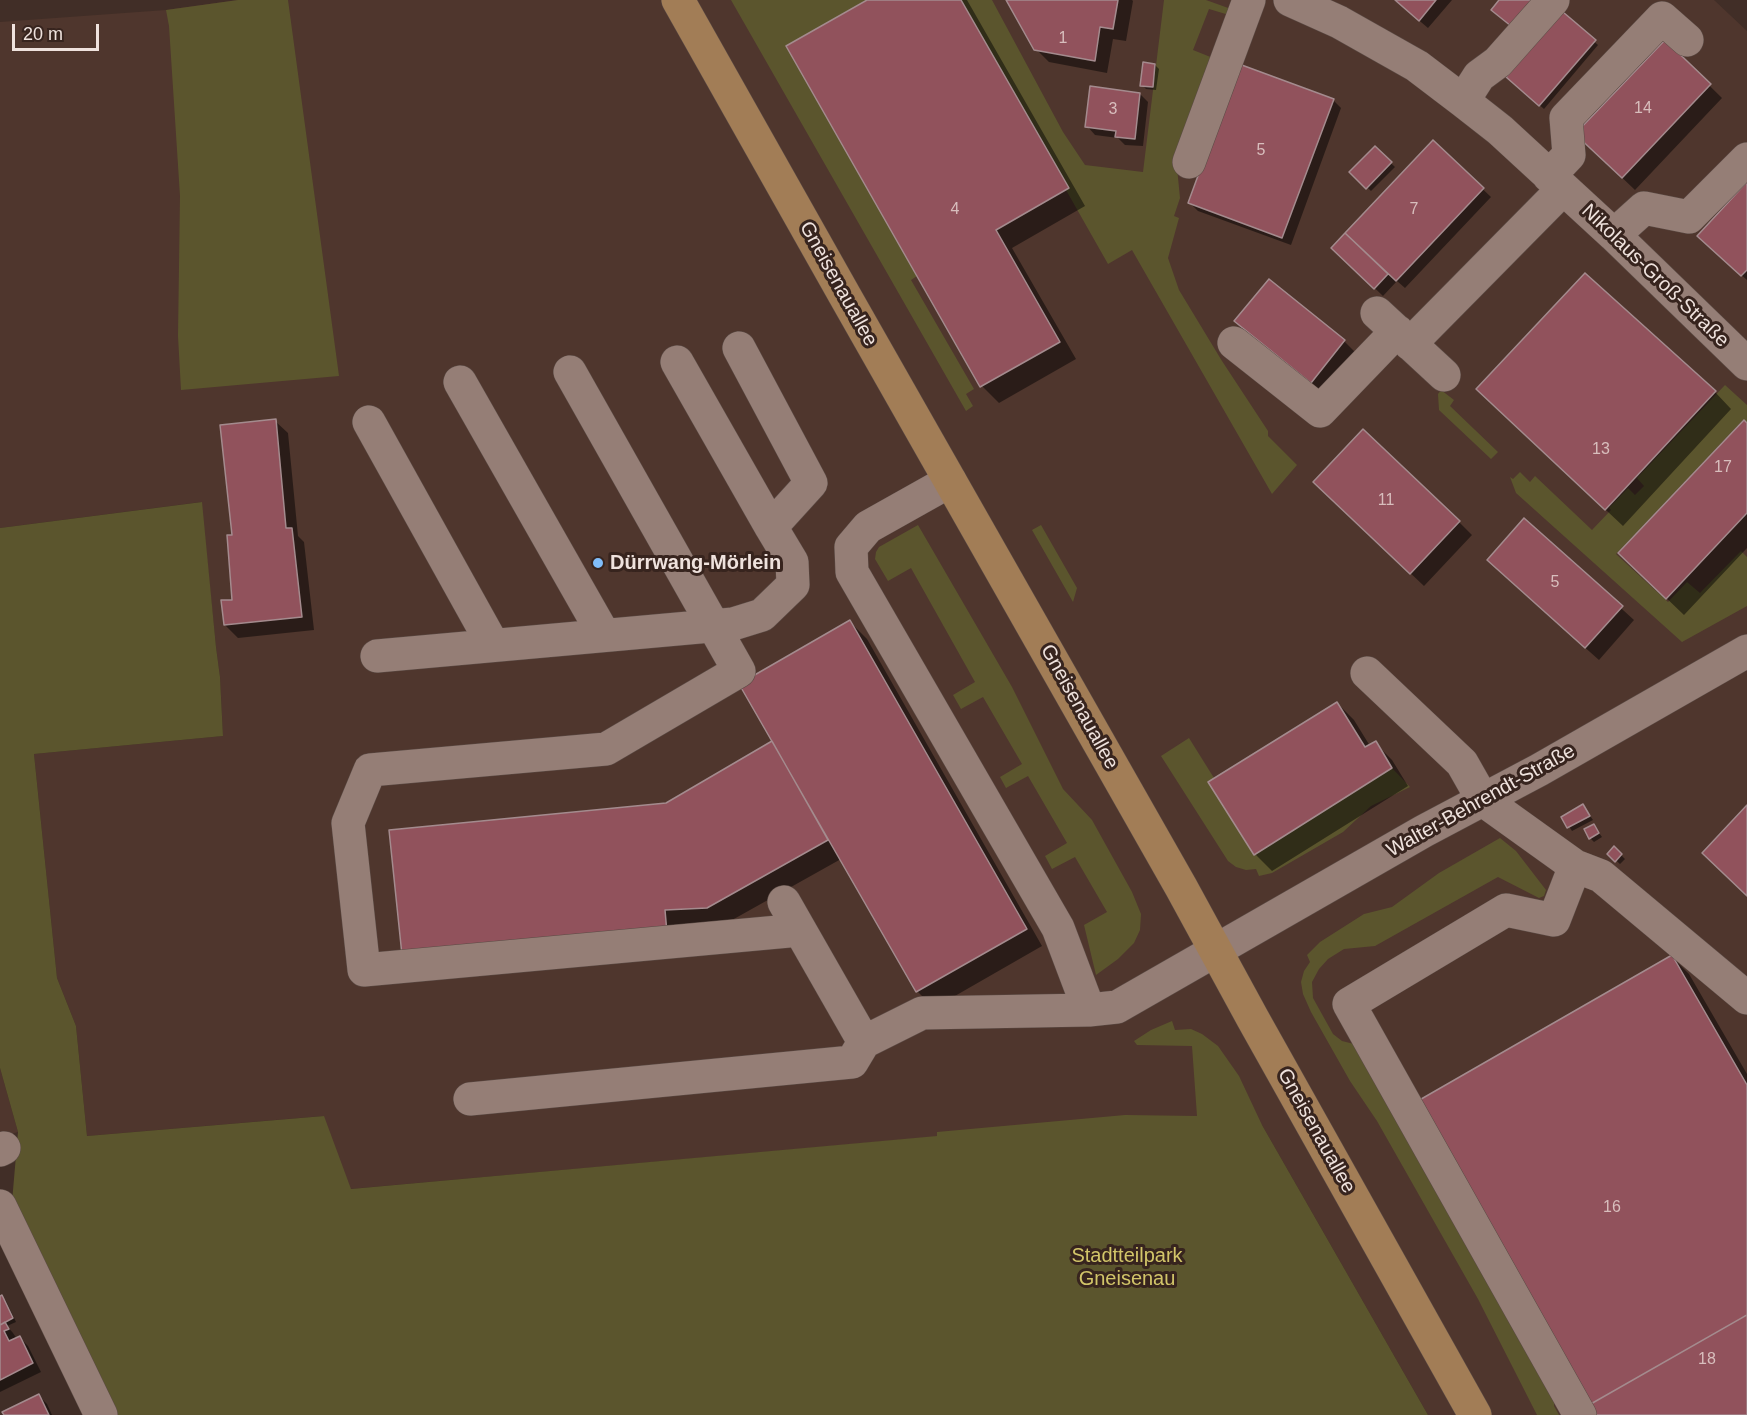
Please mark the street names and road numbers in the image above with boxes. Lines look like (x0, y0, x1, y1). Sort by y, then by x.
street label: Nikolaus-Groß-Straße (1576, 199, 1734, 353)
street label: Gneisenauallee (794, 217, 882, 351)
street label: Gneisenauallee (1035, 640, 1123, 774)
street label: Walter-Behrendt-Straße (1383, 739, 1579, 863)
street label: Gneisenauallee (1272, 1064, 1360, 1198)

